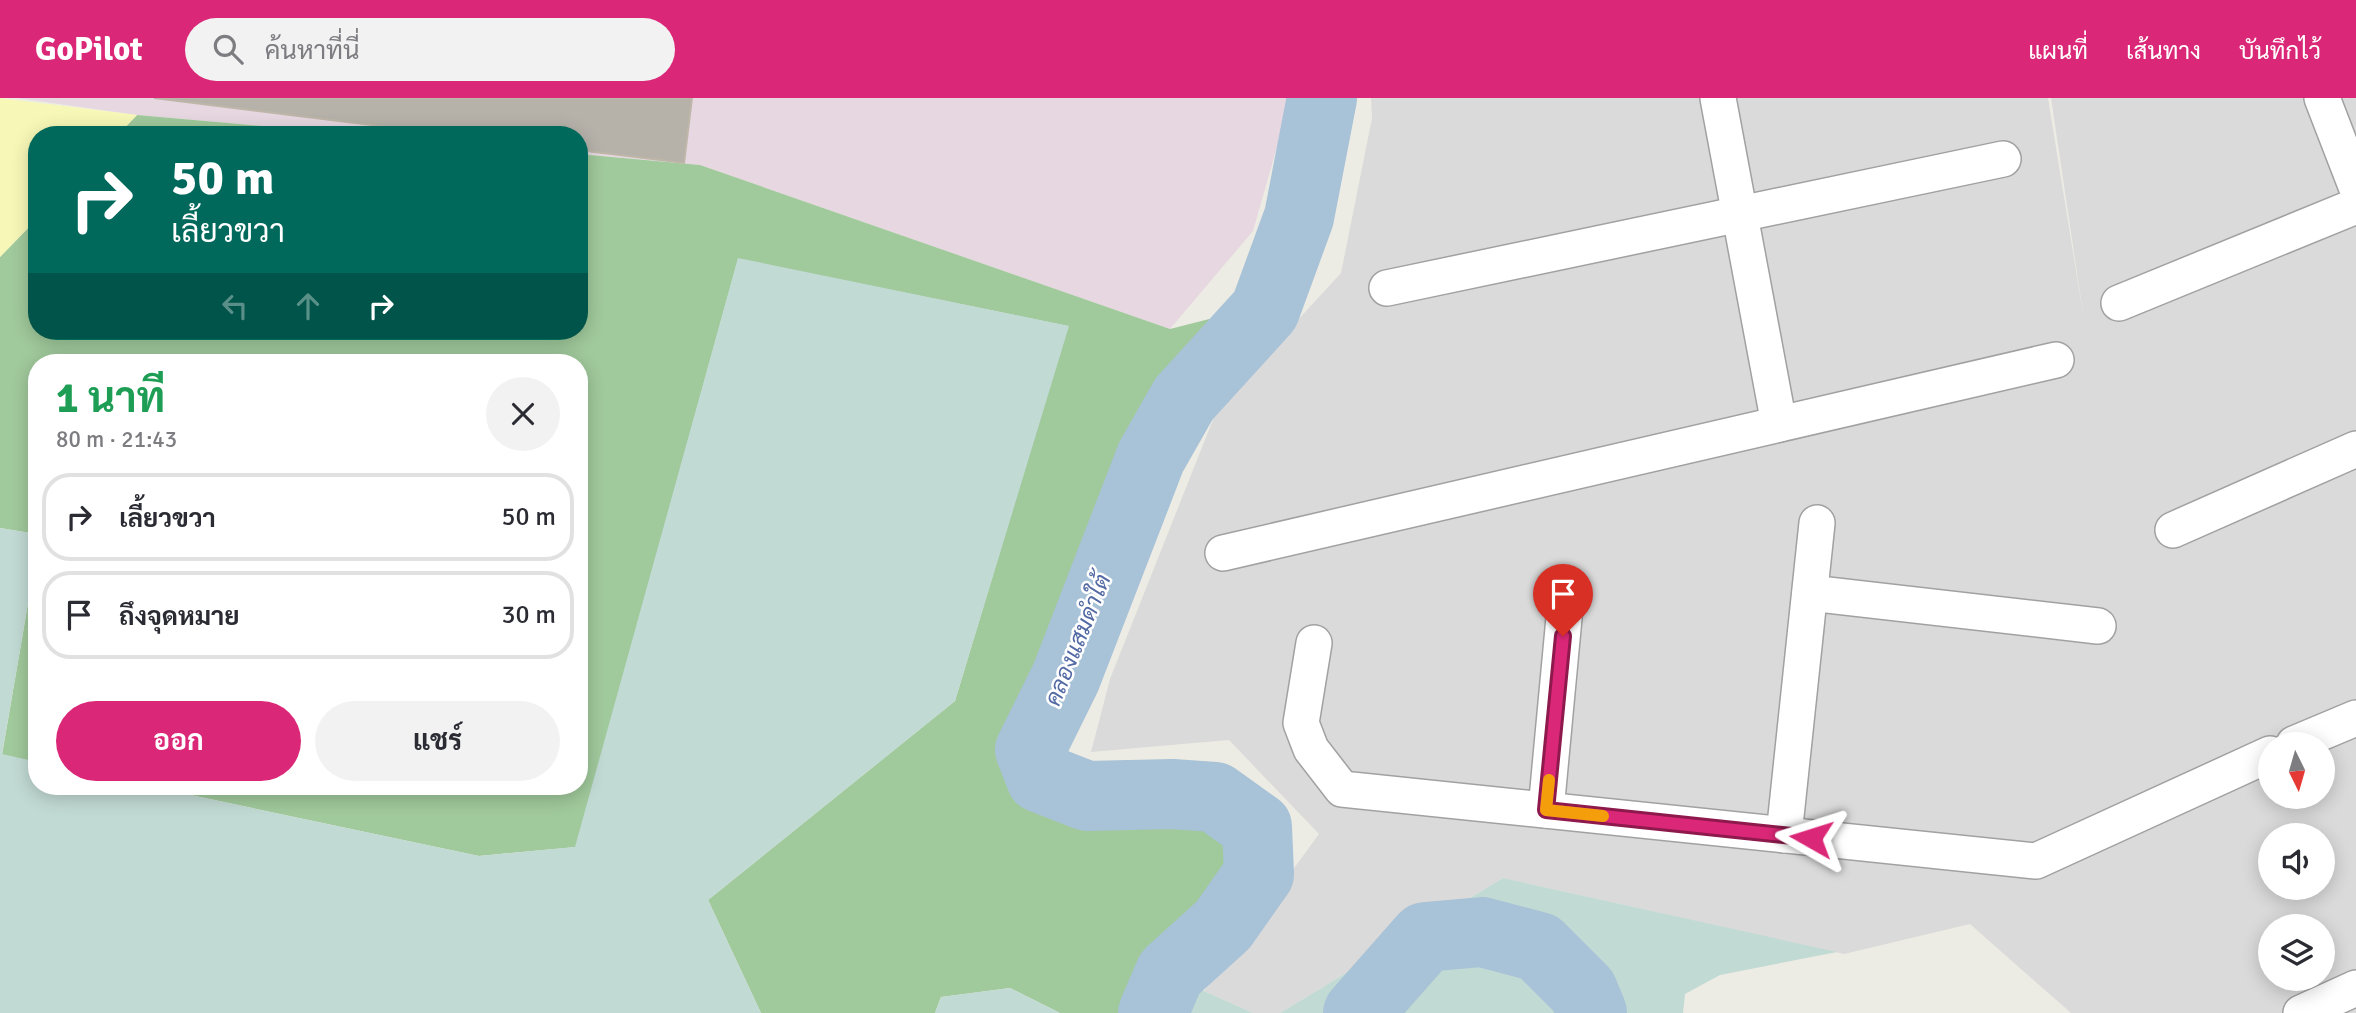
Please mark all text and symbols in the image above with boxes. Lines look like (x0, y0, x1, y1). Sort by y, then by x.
search box (185, 18, 675, 81)
text: GoPilot (35, 29, 143, 70)
icon: search (209, 30, 247, 68)
text: ค้นหาที่นี่ (265, 35, 360, 67)
text: แผนที่ (2028, 36, 2088, 66)
text: เส้นทาง (2126, 36, 2201, 66)
text: บันทึกไว้ (2239, 36, 2321, 66)
text: 50 m (171, 148, 274, 208)
icon: right (56, 154, 147, 245)
text: เลี้ยวขวา (171, 212, 285, 251)
icon: left (216, 287, 254, 325)
icon: ahead (289, 287, 327, 325)
icon: right (362, 287, 400, 325)
text: 1 นาที (56, 373, 165, 424)
button: close (486, 377, 560, 451)
text: 80 m · 21:43 (56, 425, 177, 454)
icon: right (60, 498, 98, 536)
text: 50 m (501, 501, 556, 533)
text: เลี้ยวขวา (119, 503, 216, 535)
pin (1533, 564, 1593, 636)
water label: คลองแสมดำใต้ (1037, 566, 1119, 710)
icon: arrive (1544, 575, 1582, 613)
icon: arrive (60, 596, 98, 634)
text: 30 m (501, 599, 556, 631)
text: ถึงจุดหมาย (119, 601, 240, 633)
button: ออก (56, 701, 301, 781)
button: แชร์ (315, 701, 560, 781)
north arrow (2258, 732, 2334, 808)
map controls (2258, 732, 2335, 991)
position arrow (1774, 801, 1848, 875)
button: sound (2258, 823, 2335, 900)
button: layers (2258, 914, 2335, 991)

